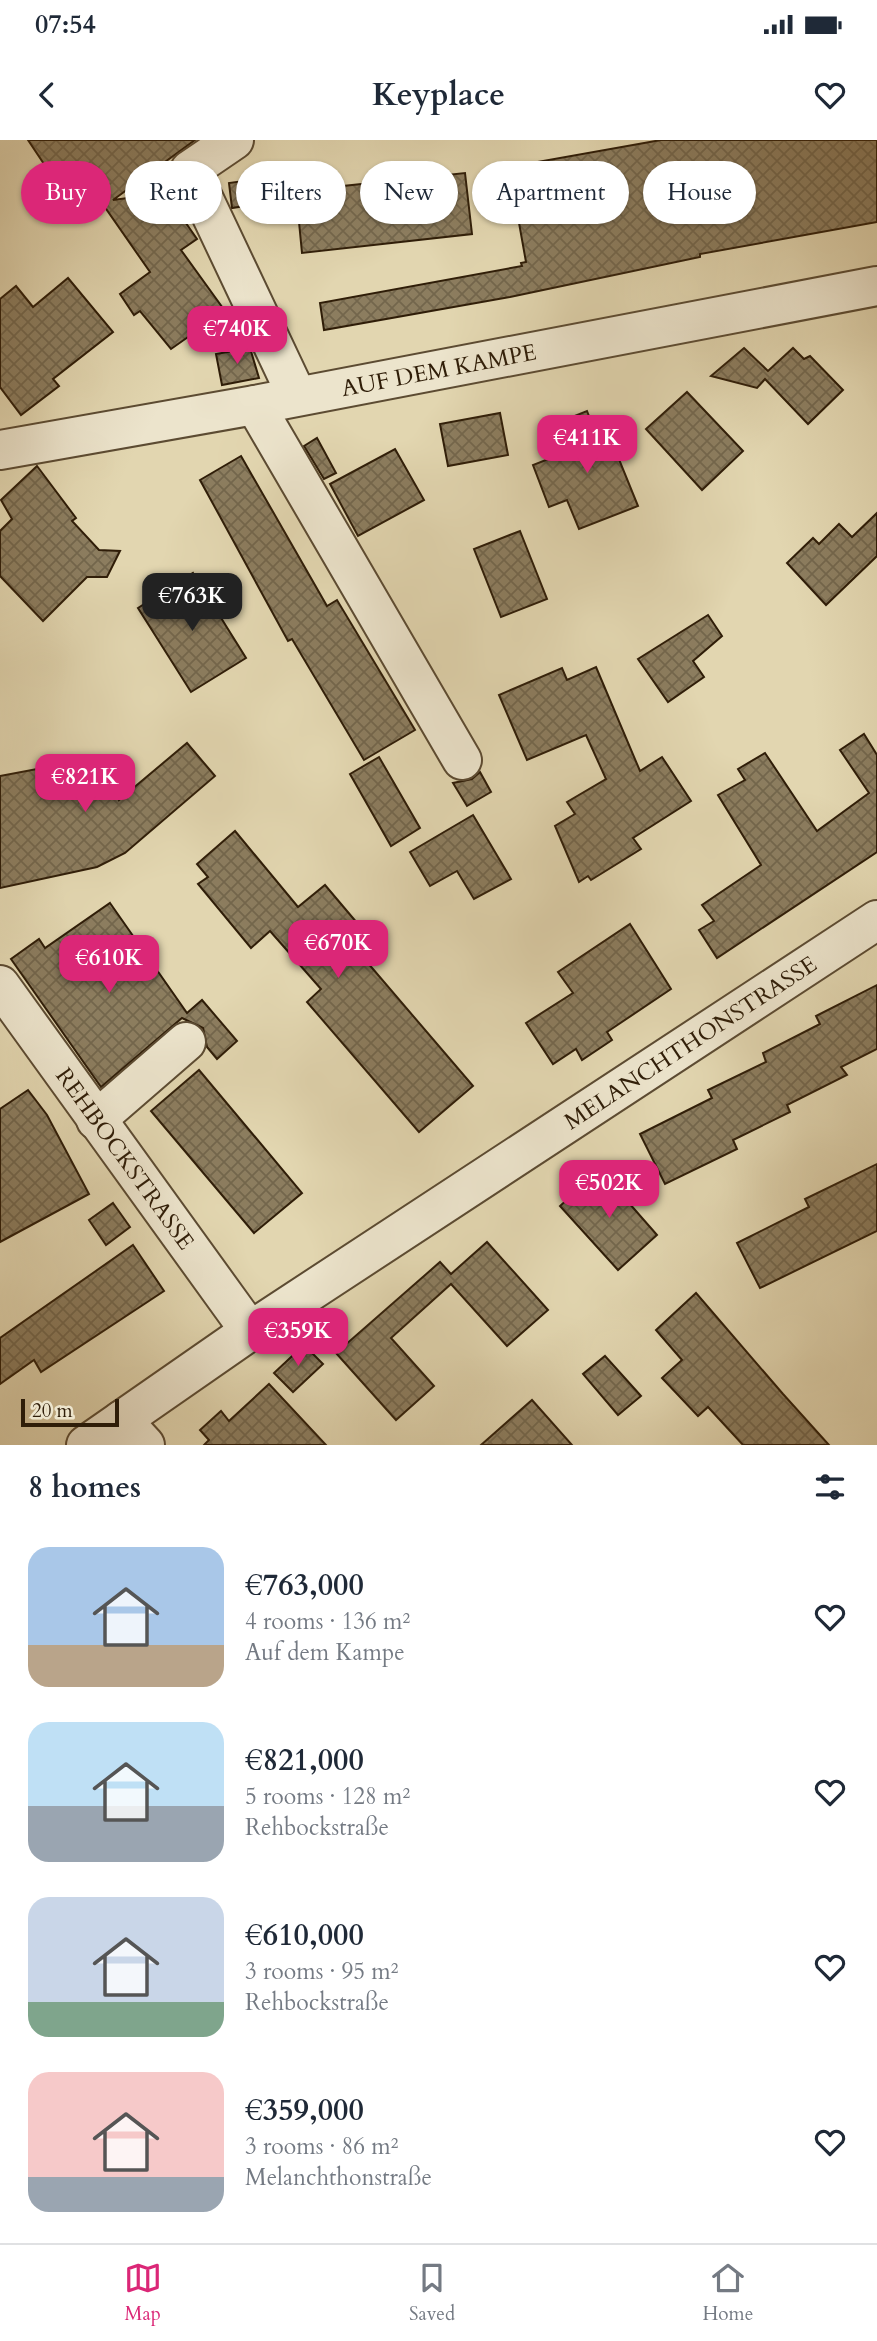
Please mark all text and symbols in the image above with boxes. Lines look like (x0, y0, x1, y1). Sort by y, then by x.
text: 07:54 (35, 7, 96, 42)
text: Keyplace (372, 73, 505, 117)
icon: back (28, 76, 66, 114)
icon: heart (811, 76, 849, 114)
chip: Buy (21, 161, 111, 224)
chip: Rent (125, 161, 222, 224)
chip: Filters (236, 161, 346, 224)
chip: New (360, 161, 458, 224)
chip: Apartment (472, 161, 629, 224)
chip: House (643, 161, 756, 224)
pin: €740K (188, 306, 286, 366)
text: €740K (203, 313, 271, 344)
street label: AUF DEM KAMPE (338, 336, 539, 404)
pin: €411K (538, 416, 636, 475)
text: €411K (553, 422, 621, 453)
pin: €763K (143, 574, 241, 633)
text: €763K (158, 580, 226, 611)
pin: €821K (36, 754, 134, 814)
text: €821K (51, 761, 119, 792)
pin: €670K (289, 920, 387, 980)
text: €670K (304, 927, 372, 958)
pin: €610K (60, 936, 158, 995)
text: €610K (75, 942, 143, 973)
street label: MELANCHTHONSTRASSE (558, 948, 823, 1137)
street label: REHBOCKSTRASSE (49, 1061, 202, 1256)
pin: €502K (560, 1160, 658, 1220)
text: €502K (575, 1167, 643, 1198)
pin: €359K (249, 1308, 347, 1368)
text: €359K (264, 1315, 332, 1346)
scale bar (21, 1396, 119, 1428)
text: 20 m (32, 1398, 73, 1424)
text: 8 homes (28, 1467, 141, 1508)
icon: filters (811, 1468, 849, 1506)
text: €763,000 (245, 1565, 364, 1606)
icon: home (84, 1575, 168, 1659)
icon: heart (811, 1598, 849, 1636)
text: 4 rooms · 136 m² (245, 1606, 410, 1637)
text: Auf dem Kampe (245, 1637, 405, 1668)
text: €821,000 (245, 1740, 364, 1781)
icon: home (84, 1750, 168, 1834)
icon: heart (811, 1773, 849, 1811)
text: 5 rooms · 128 m² (245, 1781, 410, 1812)
text: Rehbockstraße (245, 1812, 389, 1843)
text: €610,000 (245, 1915, 364, 1956)
icon: home (84, 1925, 168, 2009)
icon: heart (811, 1948, 849, 1986)
text: 3 rooms · 95 m² (245, 1956, 398, 1987)
text: Rehbockstraße (245, 1987, 389, 2018)
text: €359,000 (245, 2090, 364, 2131)
icon: home (84, 2100, 168, 2184)
icon: heart (811, 2123, 849, 2161)
text: 3 rooms · 86 m² (245, 2131, 398, 2162)
text: Melanchthonstraße (245, 2162, 432, 2193)
tab: Map (124, 2259, 162, 2327)
tab: Saved (409, 2259, 455, 2327)
tab: Home (702, 2259, 753, 2327)

